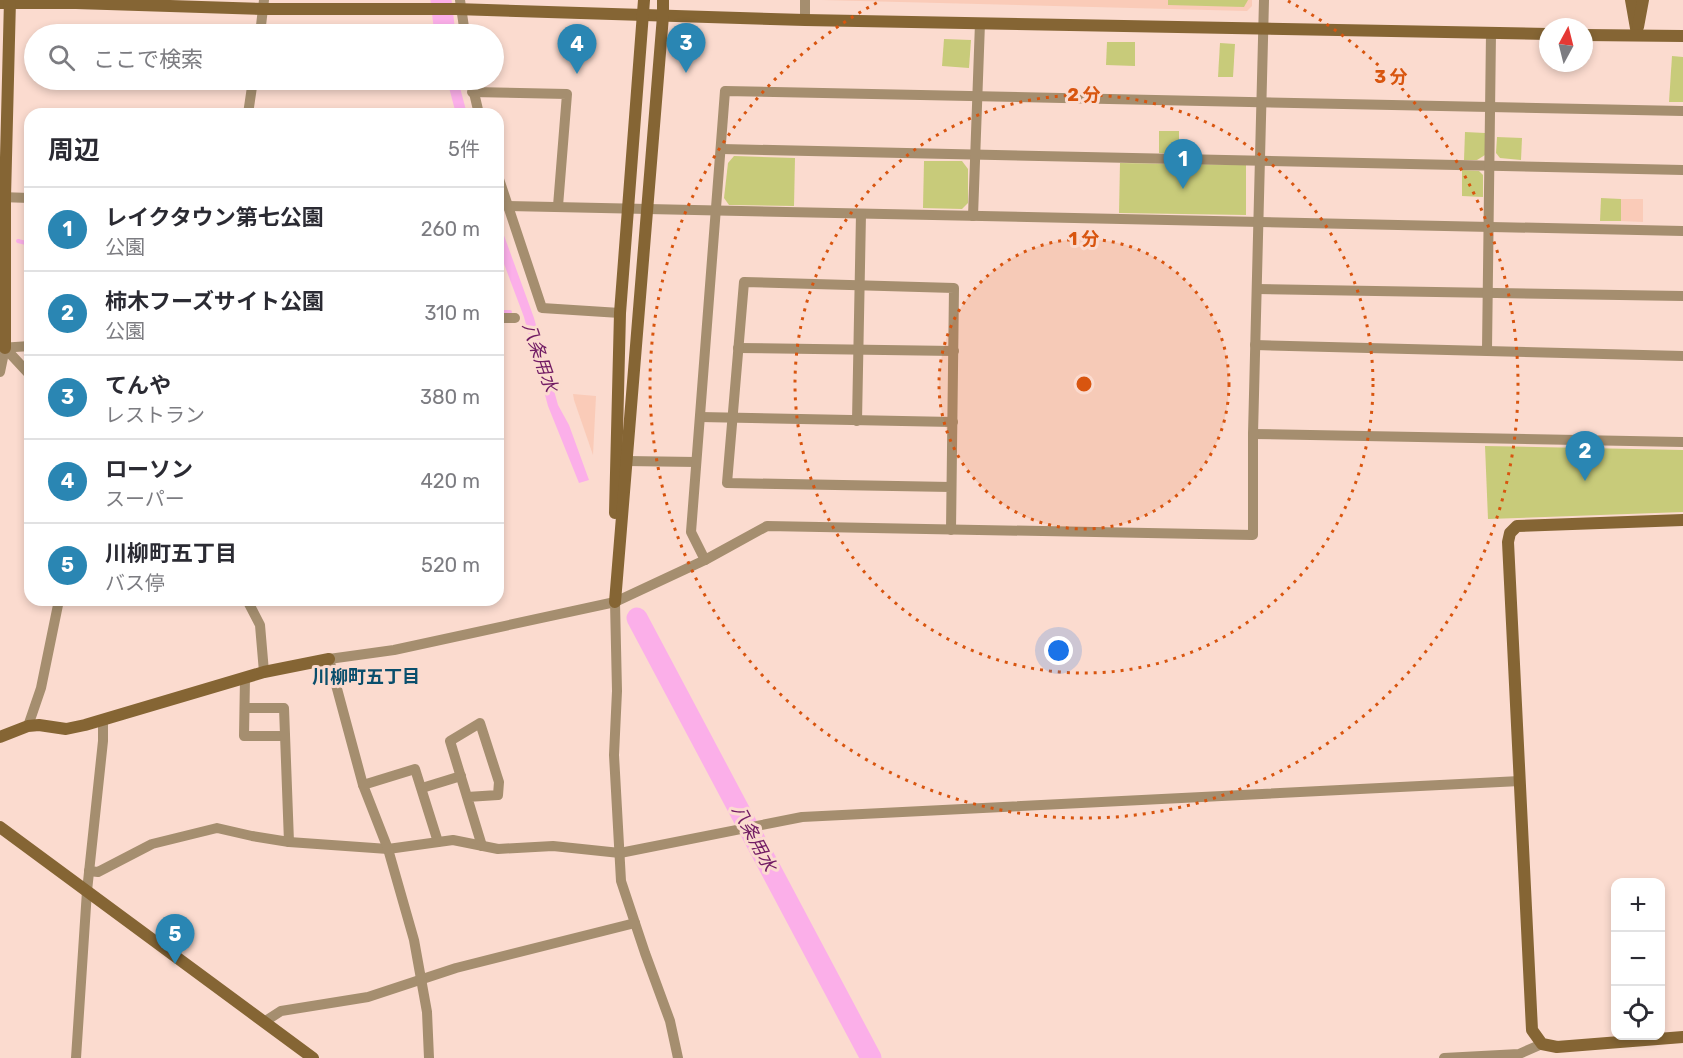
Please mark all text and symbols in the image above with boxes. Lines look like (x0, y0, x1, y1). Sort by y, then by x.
north arrow (1539, 18, 1593, 72)
pin: 3 (666, 23, 706, 73)
search box (24, 24, 504, 90)
pin: 4 (558, 25, 596, 74)
icon: search (45, 41, 78, 74)
text: ここで検索 (93, 46, 203, 73)
text: 3 分 (1374, 66, 1408, 88)
text: 2 分 (1067, 84, 1101, 106)
text: 周辺 (48, 135, 100, 166)
text: 5件 (448, 137, 480, 161)
pin: 1 (1164, 140, 1202, 189)
text: レイクタウン第七公園 (105, 204, 324, 231)
text: 1 (63, 217, 72, 241)
text: 260 m (421, 217, 480, 241)
text: 1 分 (1069, 228, 1099, 250)
text: 公園 (105, 235, 145, 259)
text: 柿木フーズサイト公園 (105, 288, 324, 315)
text: 2 (61, 301, 74, 325)
text: 310 m (424, 301, 480, 325)
text: 公園 (105, 319, 145, 343)
water label: 八条用水 (518, 319, 563, 397)
text: てんや (105, 372, 171, 399)
centre of rings (1074, 374, 1094, 394)
text: 3 (61, 385, 74, 409)
text: 380 m (420, 385, 480, 409)
text: レストラン (105, 403, 205, 427)
pin: 2 (1566, 432, 1604, 481)
text: ローソン (105, 456, 193, 483)
text: 4 (61, 469, 74, 493)
text: 420 m (420, 469, 480, 493)
text: スーパー (105, 487, 185, 511)
text: 川柳町五丁目 (105, 540, 237, 567)
text: 5 (61, 553, 74, 577)
text: 520 m (421, 553, 480, 577)
text: バス停 (105, 571, 165, 595)
your location (1044, 636, 1073, 665)
district label: 川柳町五丁目 (312, 666, 420, 688)
water label: 八条用水 (727, 801, 782, 877)
map controls (1611, 878, 1665, 1040)
button: + (1611, 878, 1665, 932)
pin: 5 (156, 914, 195, 964)
button: − (1611, 932, 1665, 986)
button: locate (1611, 986, 1665, 1040)

